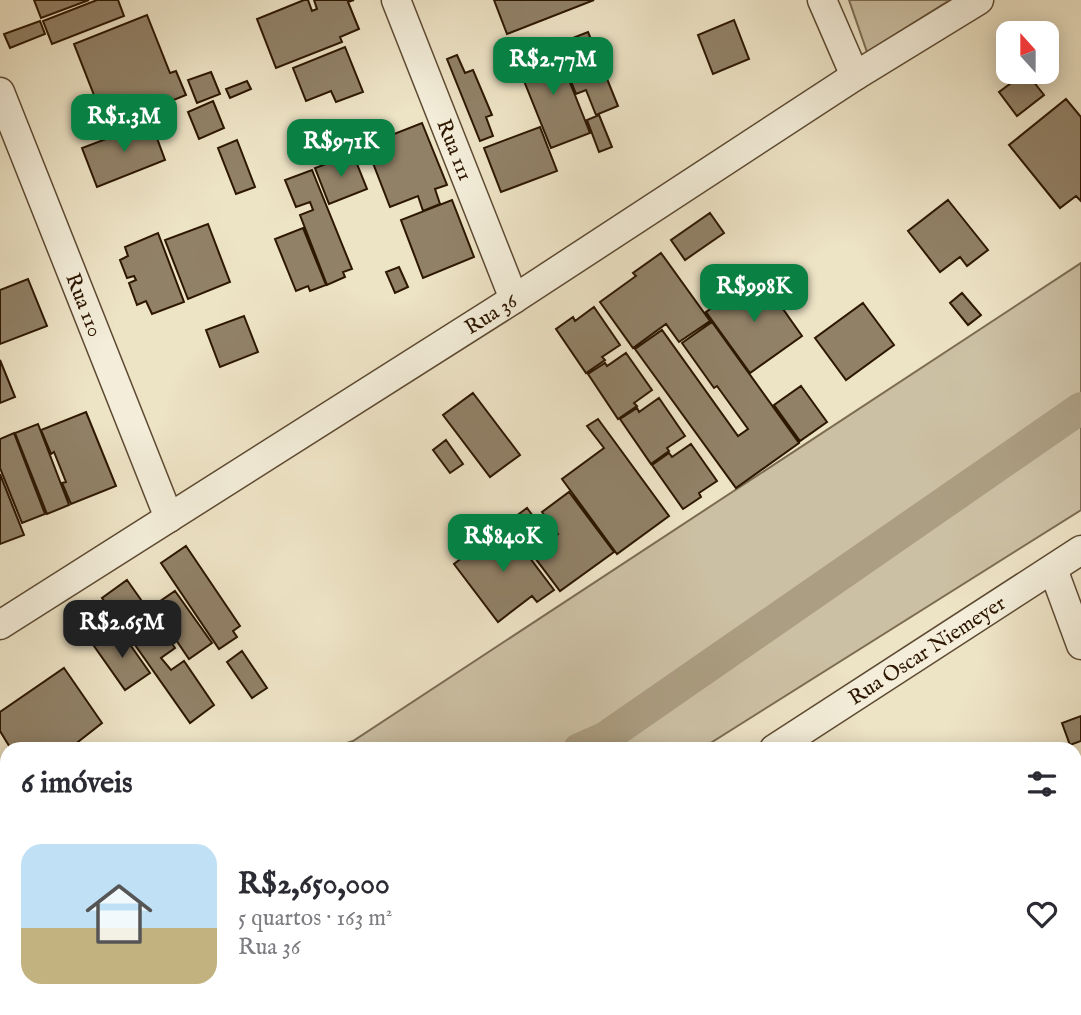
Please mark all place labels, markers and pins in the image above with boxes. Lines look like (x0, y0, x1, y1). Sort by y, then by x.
pin: R$2.77M (488, 38, 618, 97)
pin: R$1.3M (67, 94, 181, 154)
pin: R$971K (284, 120, 398, 179)
pin: R$998K (697, 264, 811, 324)
pin: R$840K (446, 514, 560, 574)
pin: R$2.65M (57, 600, 187, 660)

